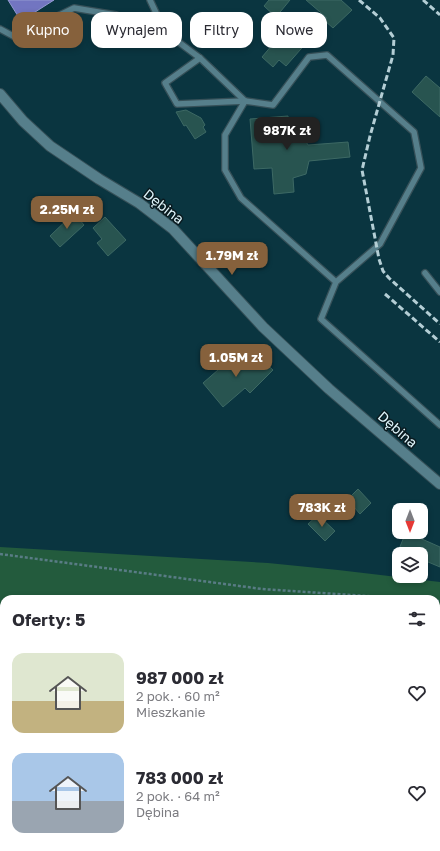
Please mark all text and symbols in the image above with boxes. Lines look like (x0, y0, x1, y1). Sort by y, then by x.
chip: Kupno (12, 12, 83, 48)
chip: Wynajem (91, 12, 182, 48)
chip: Filtry (190, 12, 253, 48)
chip: Nowe (261, 12, 327, 48)
pin: 987K zł (250, 117, 324, 151)
text: 987K zł (263, 122, 311, 138)
street label: Dębina (140, 185, 188, 227)
pin: 2.25M zł (26, 196, 108, 230)
text: 2.25M zł (40, 201, 94, 217)
pin: 1.79M zł (191, 242, 273, 276)
text: 1.79M zł (206, 247, 258, 263)
pin: 1.05M zł (195, 344, 277, 378)
text: 1.05M zł (209, 349, 263, 365)
street label: Dębina (375, 407, 421, 451)
pin: 783K zł (285, 494, 359, 528)
text: 783K zł (298, 499, 346, 515)
north arrow (392, 503, 428, 539)
map controls (392, 503, 428, 583)
button: layers (392, 547, 428, 583)
icon: filters (406, 608, 428, 630)
text: Oferty: 5 (12, 609, 85, 630)
text: 987 000 zł (136, 667, 224, 688)
icon: home (44, 669, 92, 717)
icon: heart (406, 682, 428, 704)
text: 2 pok. · 60 m² (136, 688, 220, 704)
text: Mieszkanie (136, 704, 205, 720)
text: 783 000 zł (136, 767, 223, 788)
icon: home (44, 769, 92, 817)
icon: heart (406, 782, 428, 804)
text: 2 pok. · 64 m² (136, 788, 220, 804)
text: Dębina (136, 804, 179, 820)

